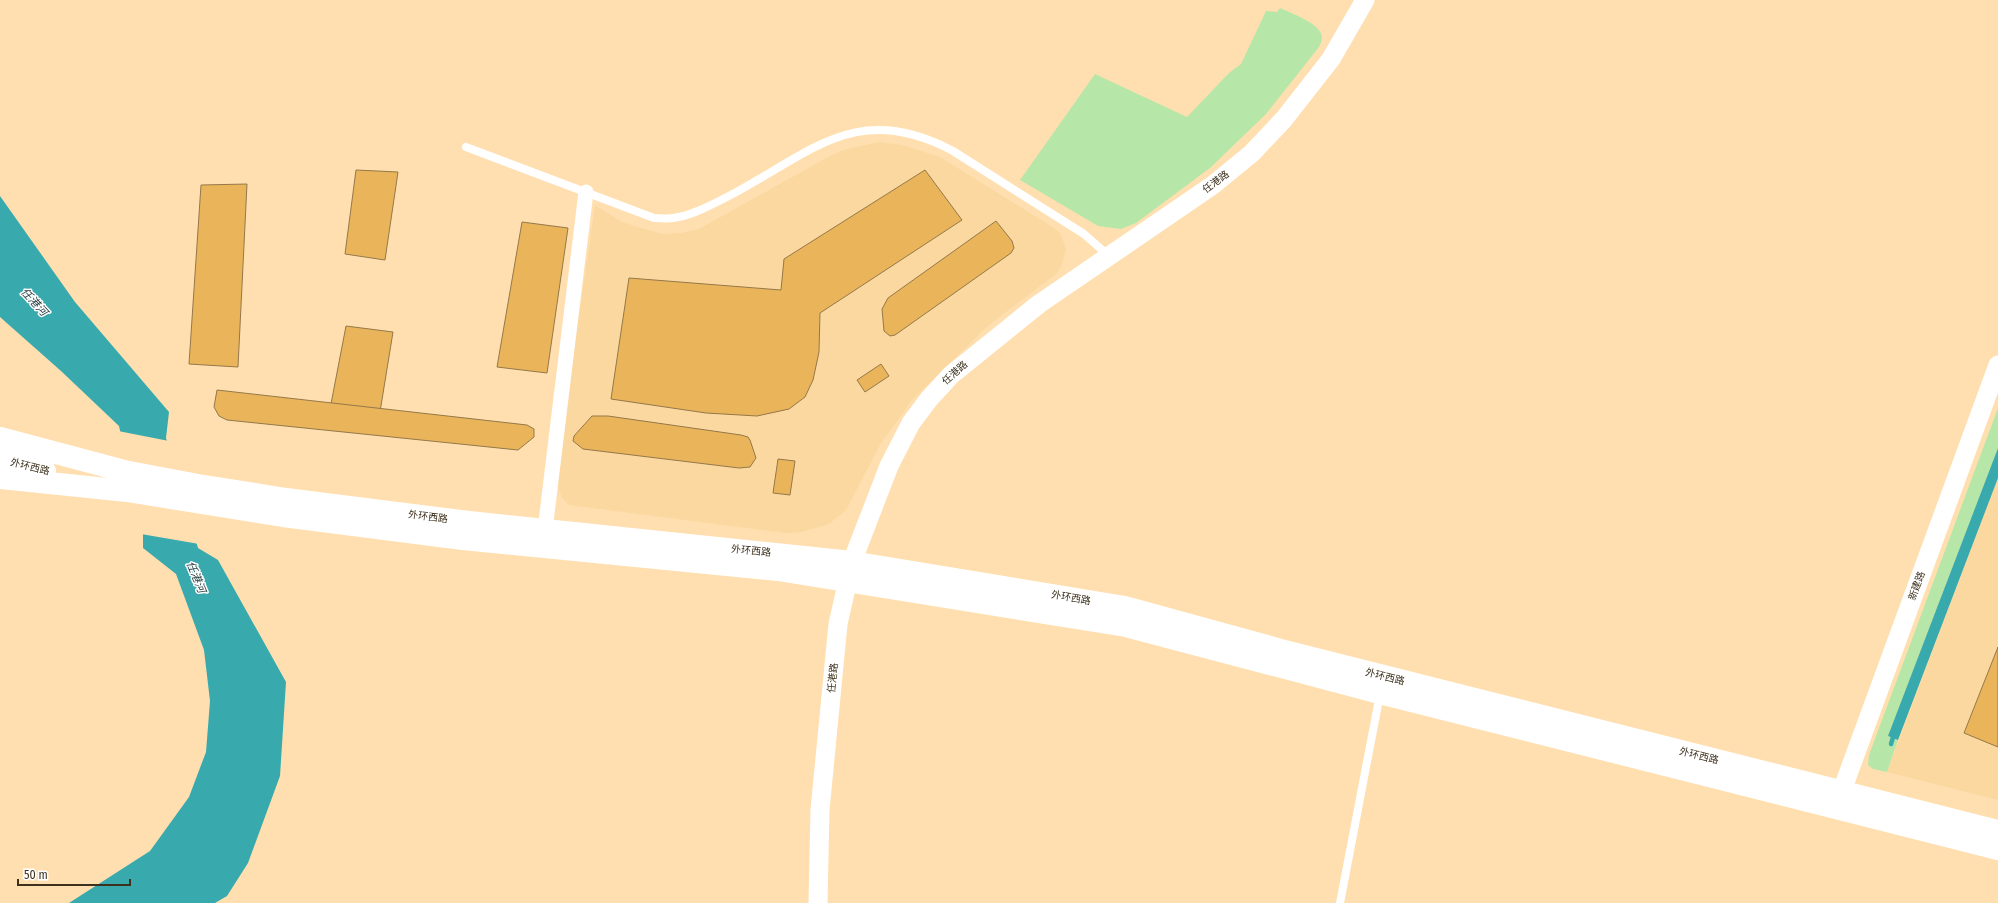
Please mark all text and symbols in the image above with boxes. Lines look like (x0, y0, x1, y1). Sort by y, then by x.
street label: 任港路 (1200, 168, 1232, 196)
water label: 任港河 (18, 285, 51, 320)
street label: 任港路 (940, 359, 970, 387)
street label: 外环西路 (9, 456, 51, 478)
street label: 外环西路 (407, 509, 449, 525)
street label: 外环西路 (730, 543, 772, 559)
water label: 任港河 (184, 559, 209, 597)
street label: 新建路 (1906, 570, 1928, 602)
street label: 外环西路 (1050, 589, 1092, 607)
street label: 任港路 (825, 662, 841, 694)
street label: 外环西路 (1364, 666, 1406, 688)
street label: 外环西路 (1678, 745, 1720, 767)
scale bar (18, 861, 130, 887)
text: 50 m (24, 868, 48, 882)

